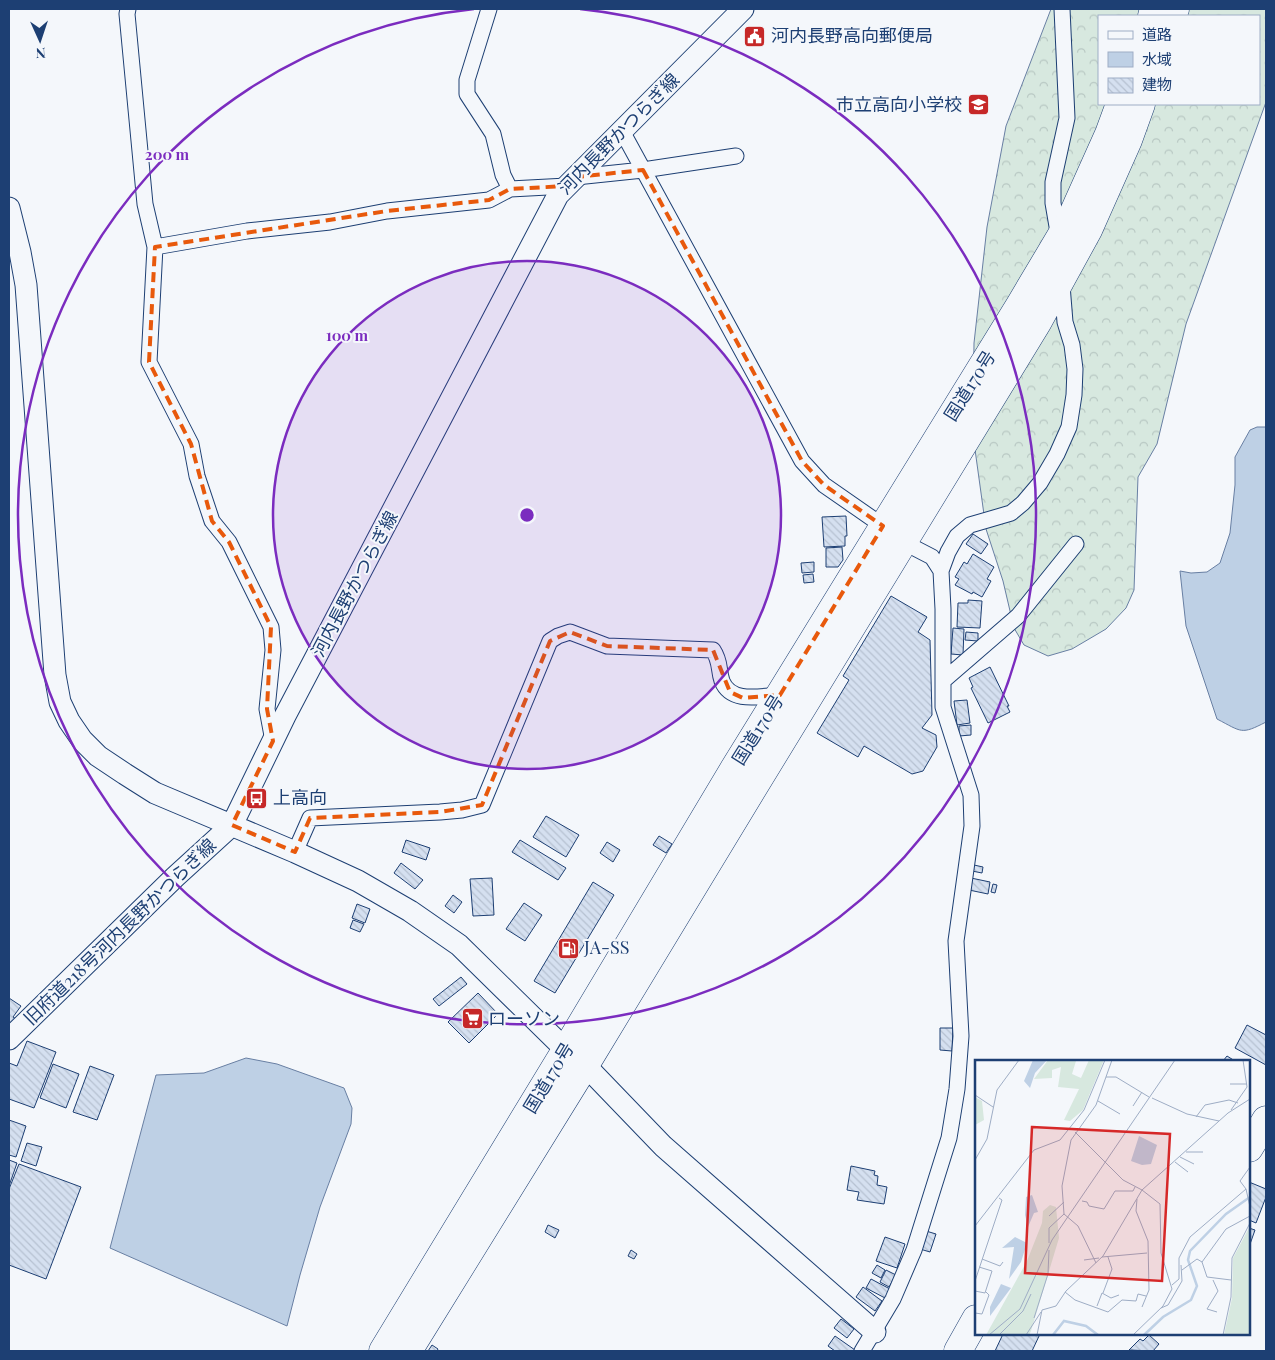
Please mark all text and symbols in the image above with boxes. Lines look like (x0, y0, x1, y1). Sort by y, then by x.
north arrow (15, 15, 65, 65)
legend (1098, 15, 1260, 105)
place label: 河内長野高向郵便局 (771, 23, 933, 47)
public building icon: 河内長野高向郵便局 (743, 24, 767, 48)
text: 道路 (1142, 24, 1172, 44)
text: N (35, 44, 46, 63)
text: 水域 (1142, 49, 1172, 69)
street label: 河内長野かつらぎ線 (553, 68, 684, 199)
text: 建物 (1142, 74, 1172, 94)
place label: 市立高向小学校 (836, 92, 962, 116)
school or university icon: 市立高向小学校 (966, 93, 990, 117)
text: 200 m (145, 144, 190, 164)
text: 100 m (326, 325, 369, 345)
street label: 国道170号 (938, 346, 1000, 425)
street label: 河内長野かつらぎ線 (305, 506, 403, 661)
centre of rings (518, 506, 536, 524)
street label: 国道170号 (726, 690, 788, 769)
place label: 上高向 (273, 785, 327, 809)
bus stop icon: 上高向 (245, 786, 269, 810)
street label: 旧府道218号河内長野かつらぎ線 (18, 833, 221, 1030)
place label: JA-SS (583, 935, 629, 959)
fuel station icon: JA-SS (556, 936, 580, 960)
place label: ローソン (488, 1006, 560, 1030)
supermarket icon: ローソン (460, 1007, 484, 1031)
street label: 国道170号 (518, 1038, 579, 1117)
inset map (975, 1060, 1250, 1335)

